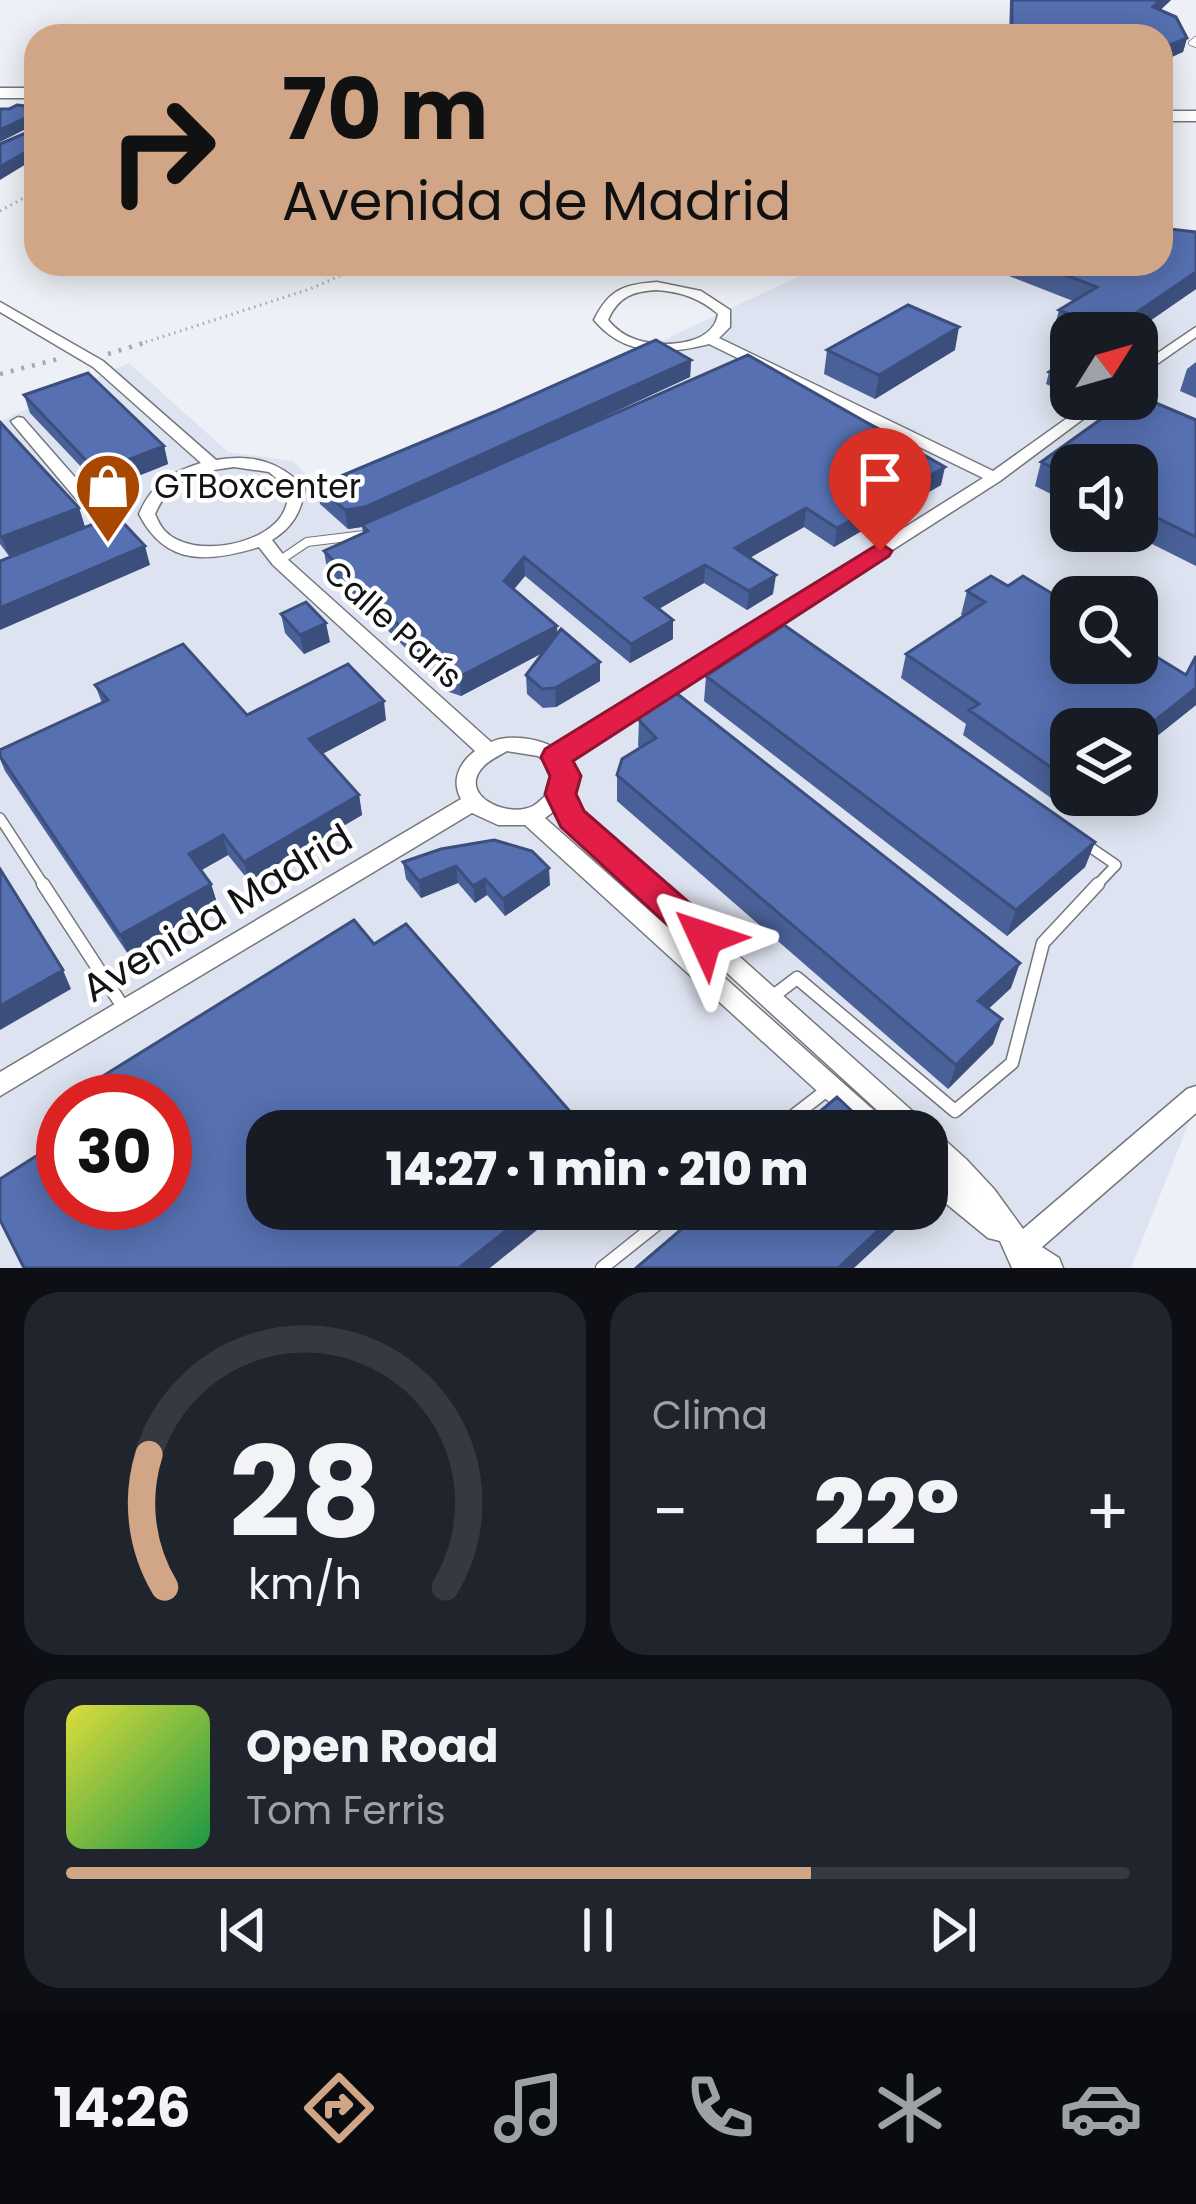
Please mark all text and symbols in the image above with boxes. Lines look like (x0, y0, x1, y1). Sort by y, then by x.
text: 70 m (282, 51, 488, 168)
icon: right (84, 72, 240, 228)
text: Avenida de Madrid (282, 163, 791, 239)
north arrow (1050, 312, 1158, 420)
map controls (1050, 312, 1158, 816)
pin (829, 428, 931, 551)
button: sound (1050, 444, 1158, 552)
icon: arrive (847, 446, 913, 512)
shop icon: GTBoxcenter (73, 451, 143, 545)
place label: GTBoxcenter (154, 463, 361, 510)
street label: Calle París (313, 549, 473, 699)
button: search (1050, 576, 1158, 684)
button: layers (1050, 708, 1158, 816)
street label: Avenida Madrid (71, 810, 363, 1016)
position arrow (642, 875, 768, 1001)
speed limit sign: 30 (36, 1074, 192, 1230)
text: 14:27 · 1 min · 210 m (386, 1138, 808, 1201)
text: Clima (652, 1388, 768, 1443)
text: 28 (229, 1405, 381, 1580)
text: 22° (814, 1449, 959, 1576)
text: − (652, 1466, 688, 1558)
text: + (1085, 1466, 1130, 1558)
text: km/h (248, 1553, 362, 1613)
text: Open Road (246, 1715, 499, 1778)
text: Tom Ferris (246, 1783, 446, 1838)
icon: previous (210, 1897, 276, 1963)
icon: pause (565, 1897, 631, 1963)
icon: next (920, 1897, 986, 1963)
icon: directions (297, 2066, 381, 2150)
icon: music (487, 2066, 571, 2150)
icon: phone (678, 2066, 762, 2150)
icon: climate (868, 2066, 952, 2150)
icon: car (1059, 2066, 1143, 2150)
text: 14:26 (53, 2070, 191, 2146)

